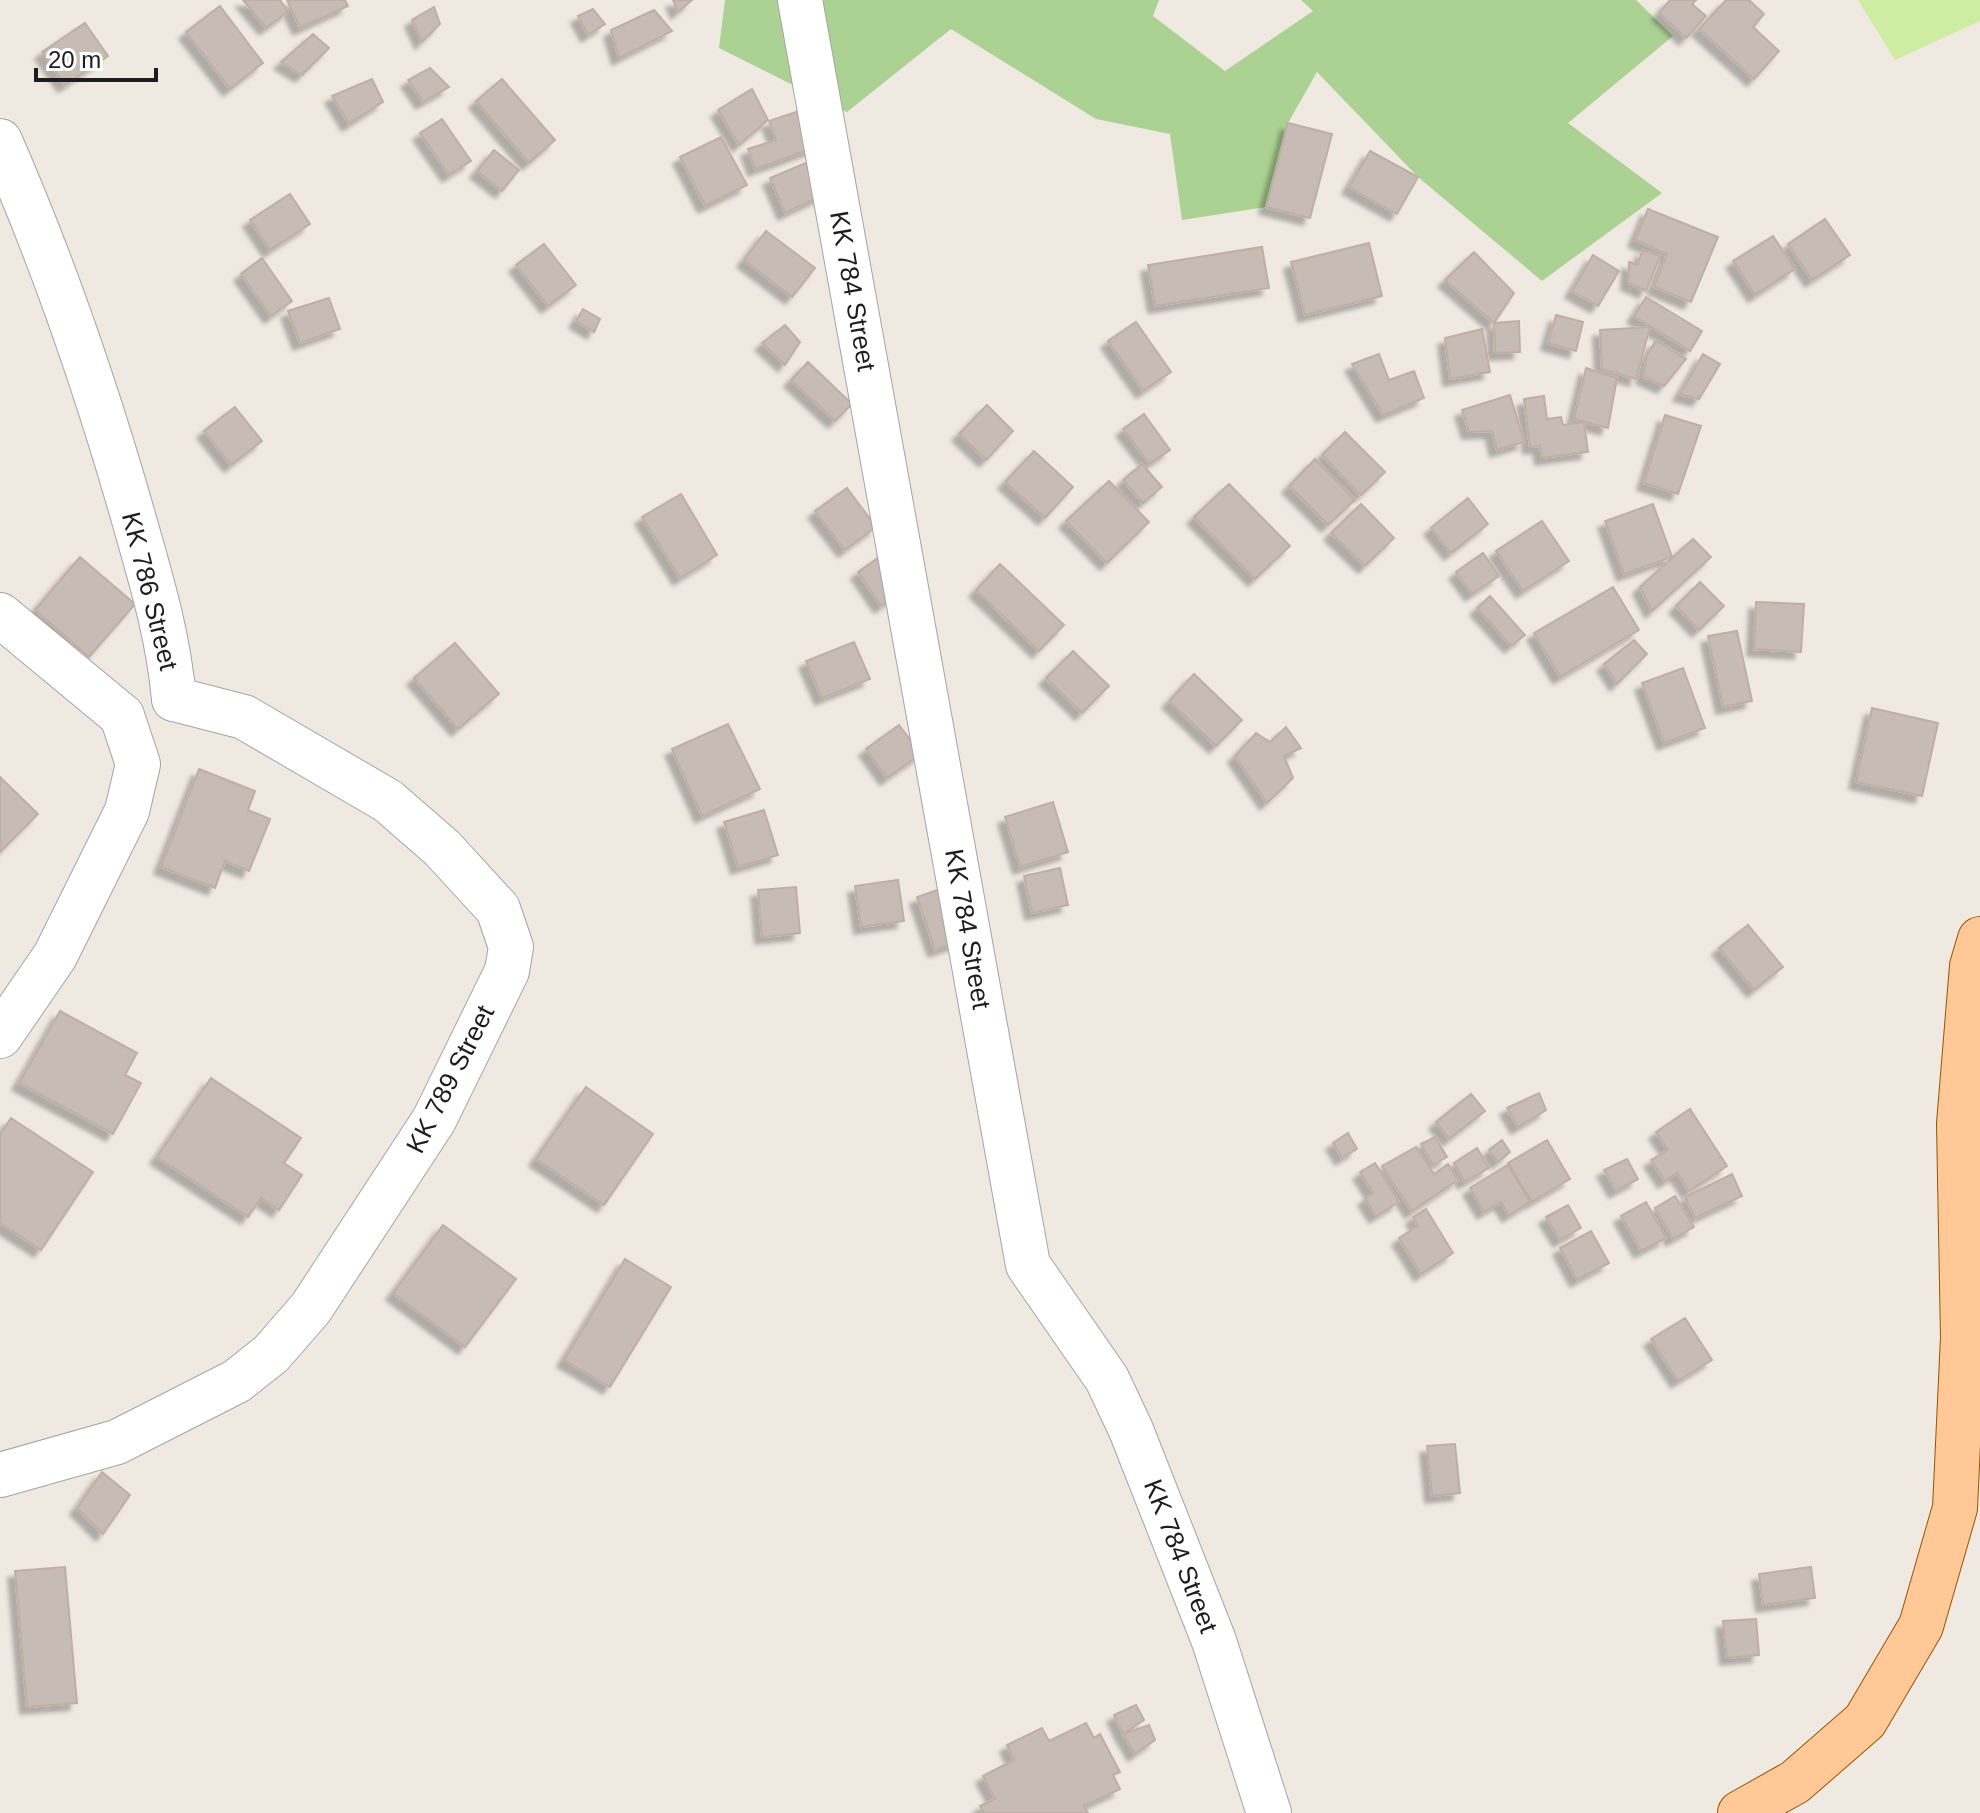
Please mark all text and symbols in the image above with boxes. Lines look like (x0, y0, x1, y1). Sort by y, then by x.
scale bar (36, 32, 156, 82)
text: 20 m (48, 46, 101, 73)
street label: KK 784 Street (824, 209, 882, 374)
street label: KK 786 Street (116, 509, 184, 674)
street label: KK 784 Street (939, 847, 997, 1012)
street label: KK 789 Street (400, 999, 500, 1158)
street label: KK 784 Street (1138, 1475, 1224, 1638)

